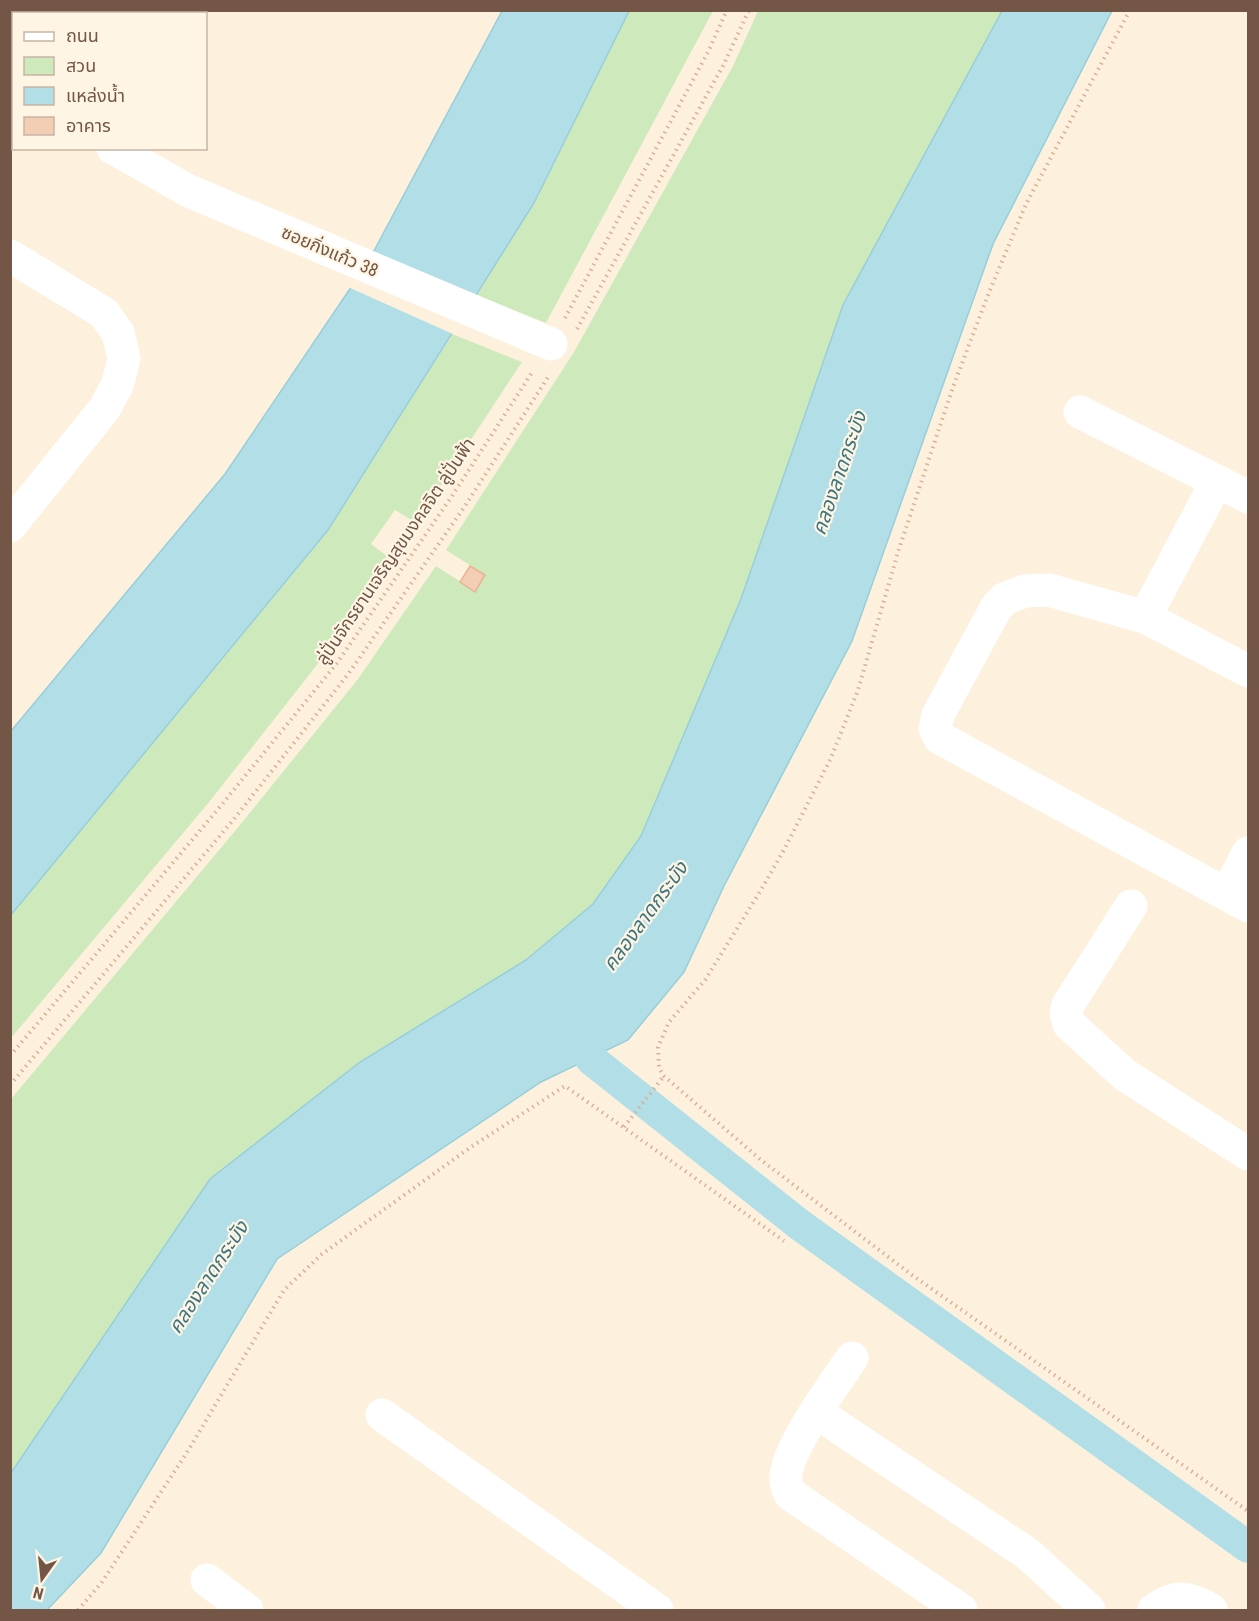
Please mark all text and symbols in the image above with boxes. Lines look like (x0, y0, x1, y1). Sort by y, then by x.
legend (12, 12, 207, 150)
text: ถนน (66, 25, 99, 46)
text: สวน (66, 55, 96, 76)
text: แหล่งน้ำ (66, 83, 125, 106)
text: อาคาร (66, 115, 111, 136)
street label: ซอยกิ่งแก้ว 38 (278, 220, 382, 281)
water label: คลองลาดกระบัง (807, 407, 872, 538)
street label: ลู่ปั่นจักรยานเจริญสุขมงคลจิต ลู่ปั่นฟ้า (310, 433, 481, 670)
water label: คลองลาดกระบัง (597, 856, 693, 975)
water label: คลองลาดกระบัง (163, 1215, 254, 1338)
north arrow (12, 1549, 72, 1609)
text: N (31, 1583, 45, 1603)

